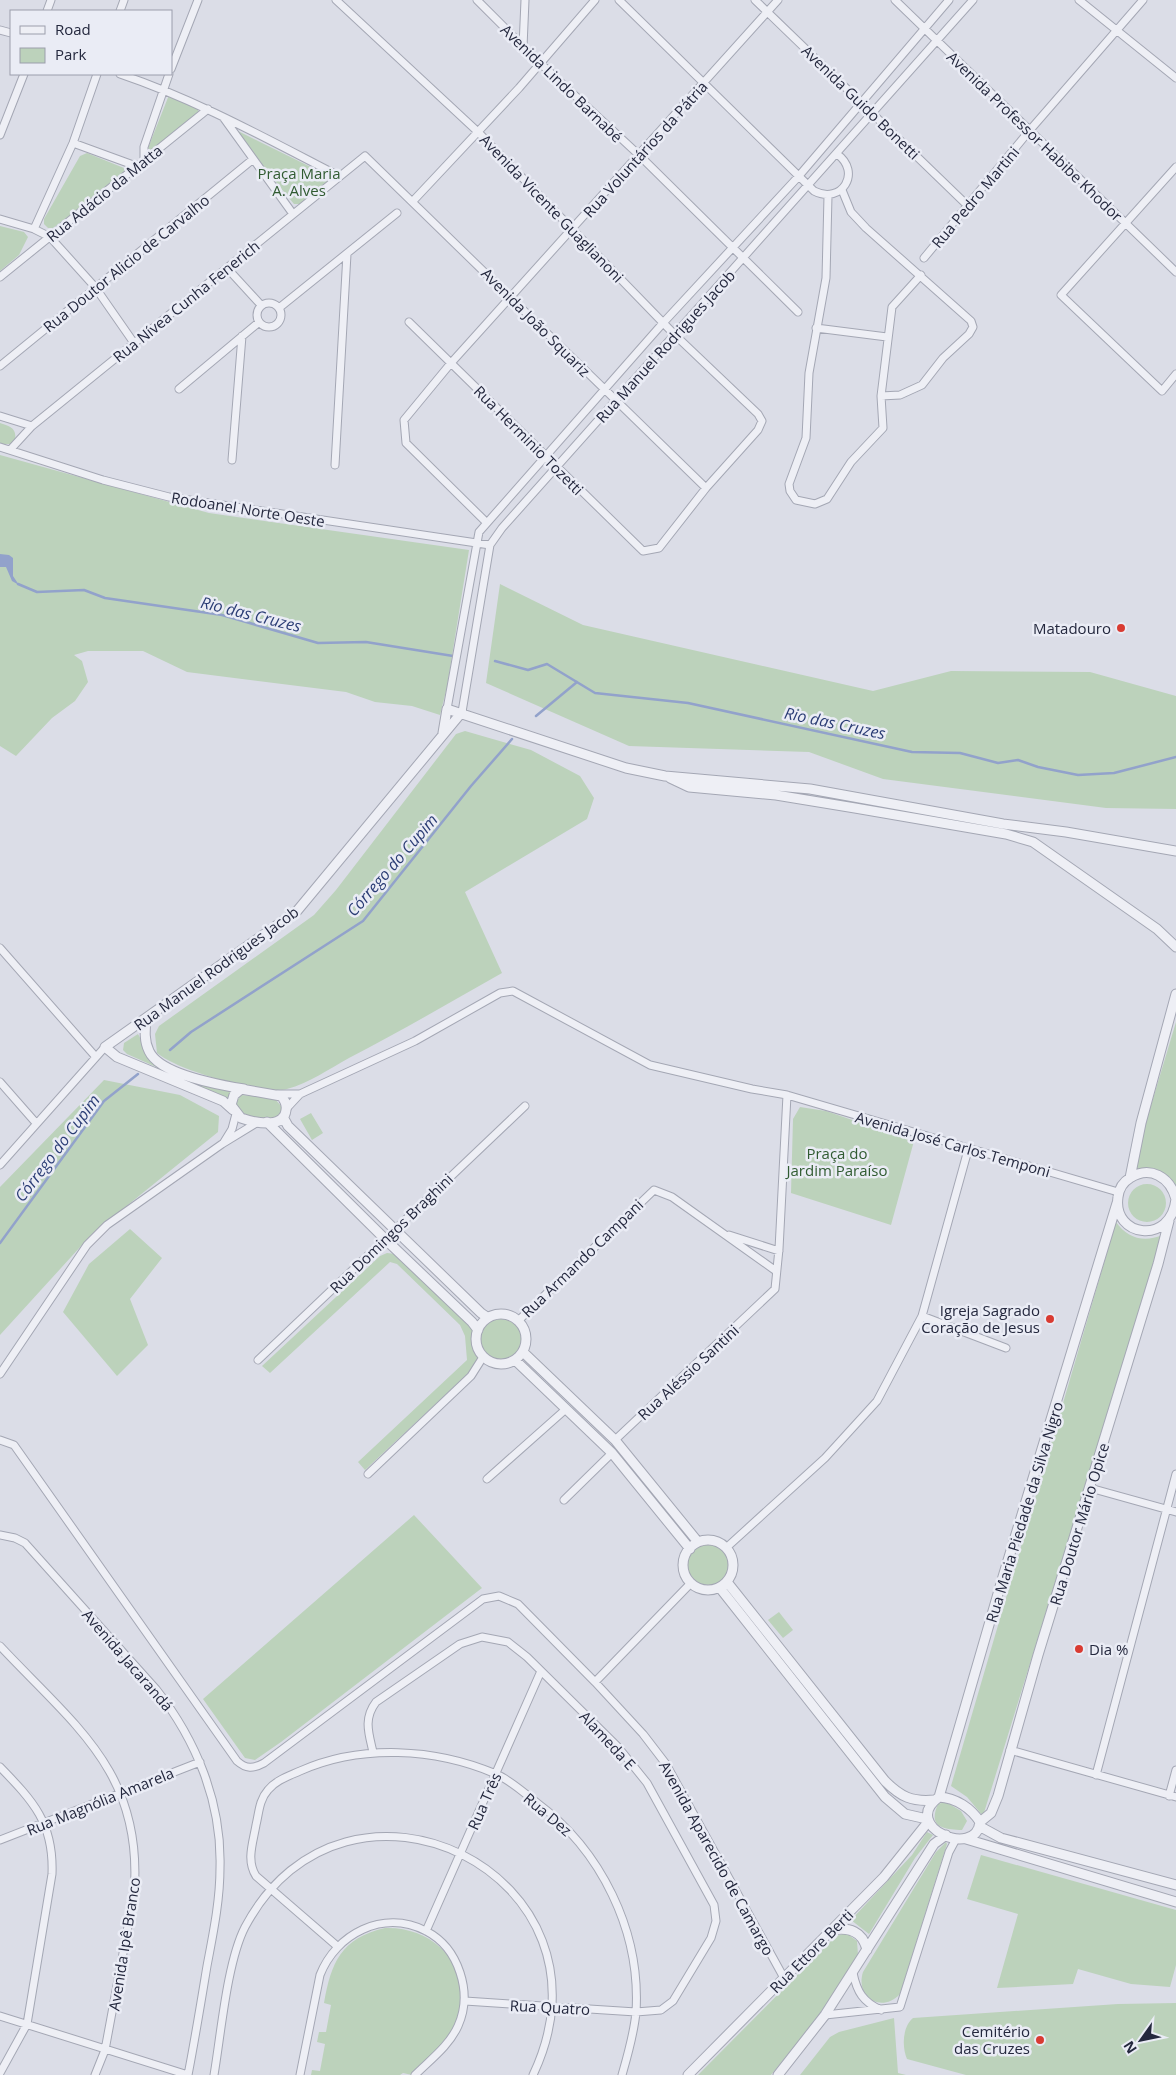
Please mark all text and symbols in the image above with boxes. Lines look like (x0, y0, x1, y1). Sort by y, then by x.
legend (10, 10, 172, 75)
text: Road (55, 19, 91, 39)
street label: Avenida Lindo Barnabé (497, 20, 627, 146)
street label: Avenida Guido Bonetti (798, 40, 924, 164)
text: Park (55, 44, 86, 64)
street label: Avenida Professor Habibe Khodor (943, 47, 1127, 225)
street label: Rua Voluntários da Pátria (578, 77, 712, 221)
street label: Avenida Vicente Guaglianoni (476, 130, 628, 286)
street label: Rua Adácio da Matta (42, 140, 166, 246)
street label: Rua Pedro Martini (927, 142, 1023, 252)
park label: Praça Maria A. Alves (258, 163, 340, 200)
street label: Rua Doutor Alicio de Carvalho (39, 190, 213, 336)
street label: Rua Nívea Cunha Fenerich (108, 236, 264, 366)
street label: Avenida João Squariz (477, 263, 595, 381)
street label: Rua Manuel Rodrigues Jacob (591, 265, 739, 427)
street label: Rua Herminio Tozetti (470, 381, 588, 499)
street label: Rodoanel Norte Oeste (170, 487, 326, 531)
water label: Rio das Cruzes (199, 591, 304, 637)
place label: Matadouro (1033, 618, 1111, 638)
marker: Matadouro (1115, 622, 1127, 634)
water label: Rio das Cruzes (783, 702, 888, 744)
water label: Córrego do Cupim (341, 809, 443, 921)
street label: Rua Manuel Rodrigues Jacob (130, 901, 302, 1035)
water label: Córrego do Cupim (9, 1090, 105, 1206)
street label: Avenida José Carlos Temponi (853, 1107, 1053, 1181)
park label: Praça do Jardim Paraíso (784, 1143, 888, 1180)
street label: Rua Domingos Braghini (325, 1169, 457, 1297)
street label: Rua Armando Campani (517, 1195, 647, 1321)
place label: Igreja Sagrado Coração de Jesus (921, 1300, 1040, 1337)
marker: Igreja Sagrado Coração de Jesus (1044, 1313, 1056, 1325)
street label: Rua Aléssio Santini (633, 1320, 743, 1424)
street label: Rua Maria Piedade da Silva Nigro (981, 1399, 1067, 1625)
street label: Rua Doutor Mário Opice (1045, 1440, 1113, 1608)
street label: Avenida Jacarandá (78, 1605, 178, 1715)
place label: Dia % (1089, 1639, 1128, 1659)
marker: Dia % (1073, 1643, 1085, 1655)
street label: Alameda E (576, 1706, 640, 1774)
street label: Avenida Aparecido de Camargo (655, 1757, 779, 1959)
street label: Rua Magnólia Amarela (23, 1762, 177, 1840)
street label: Rua Três (463, 1769, 505, 1833)
street label: Rua Dez (520, 1788, 576, 1840)
street label: Avenida Ipê Branco (104, 1876, 144, 2012)
street label: Rua Ettore Berti (765, 1905, 857, 1997)
street label: Rua Quatro (509, 1995, 591, 2019)
north arrow (1116, 2015, 1166, 2065)
place label: Cemitério das Cruzes (954, 2021, 1030, 2058)
marker: Cemitério das Cruzes (1034, 2034, 1046, 2046)
text: N (1119, 2037, 1141, 2057)

